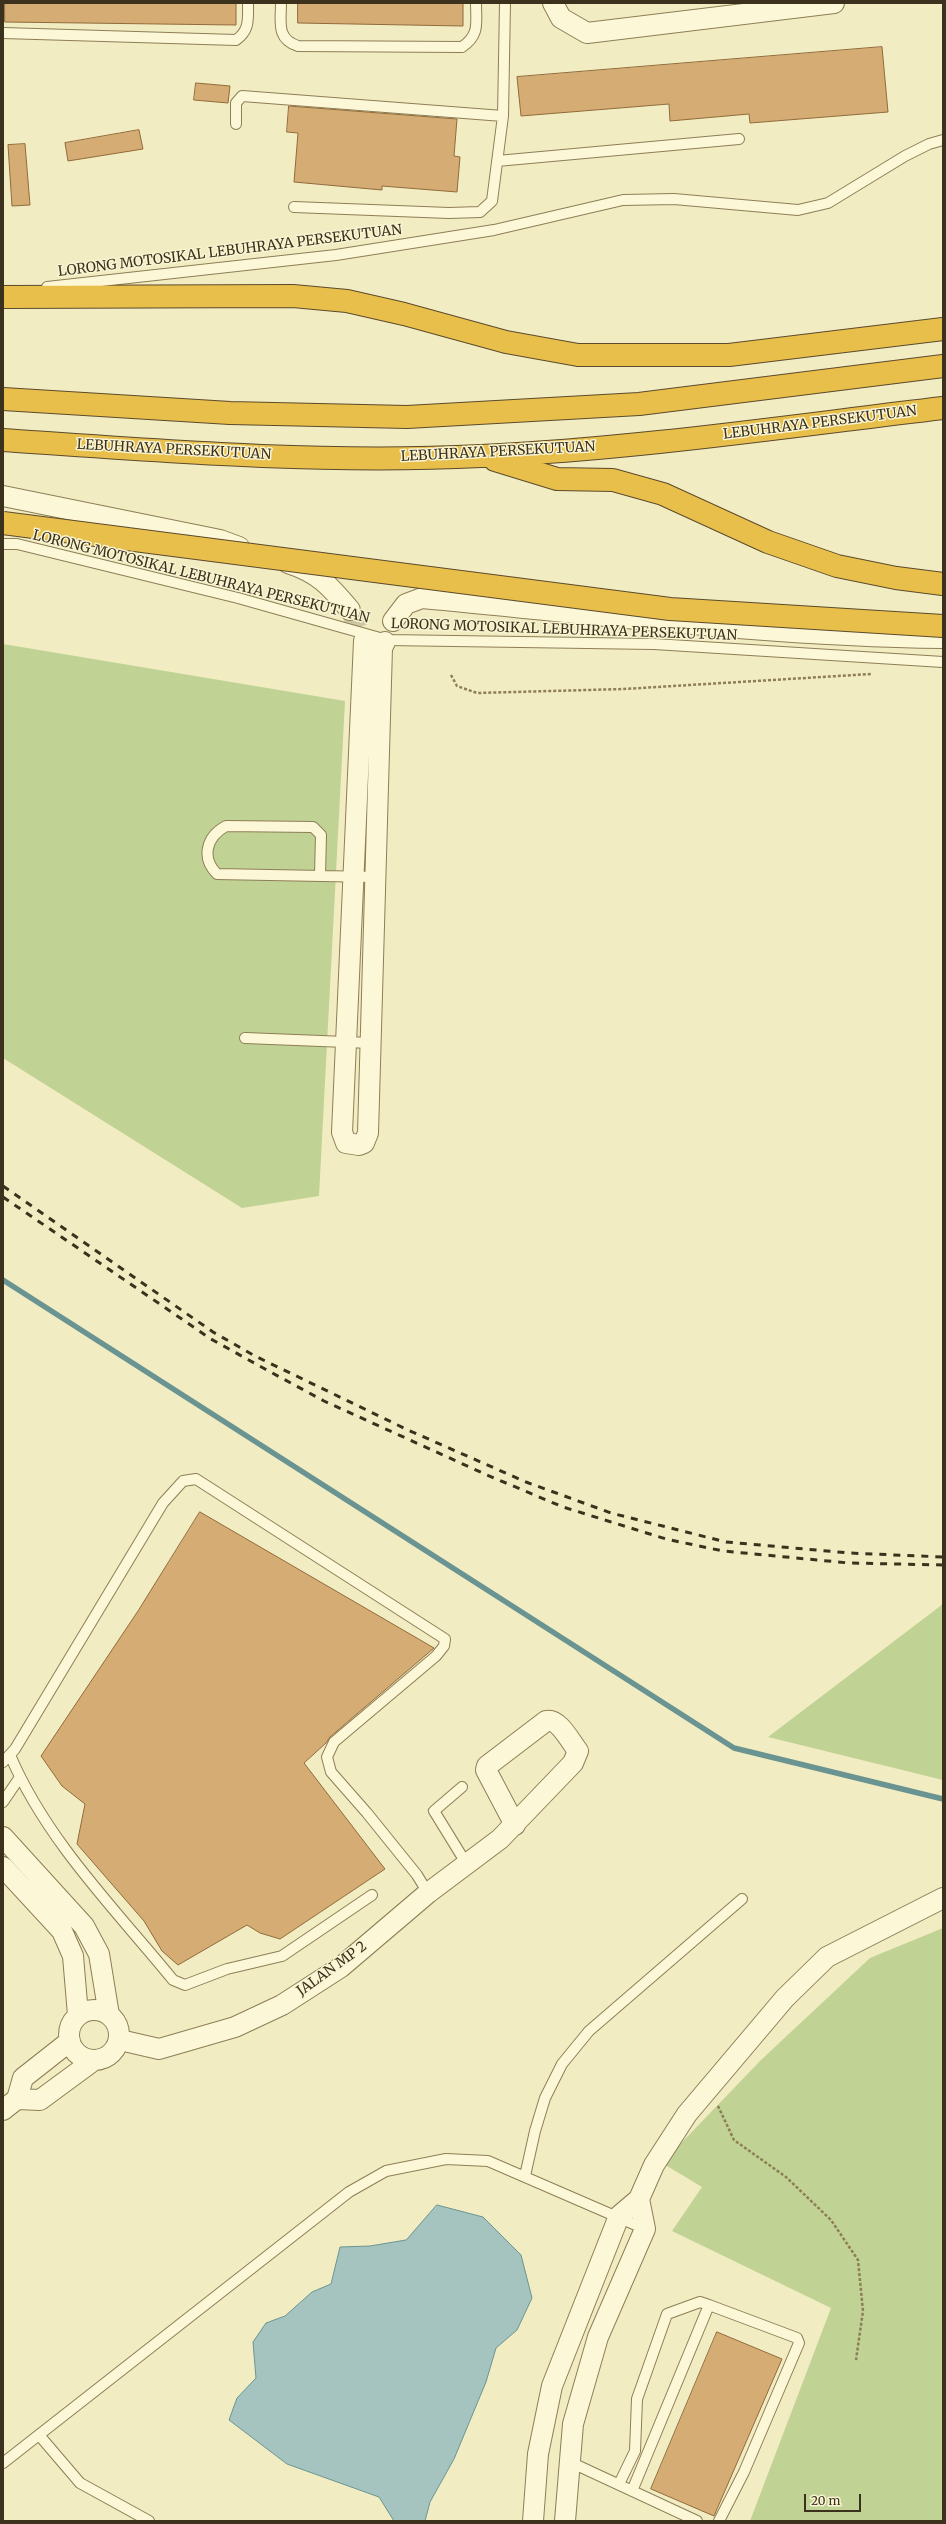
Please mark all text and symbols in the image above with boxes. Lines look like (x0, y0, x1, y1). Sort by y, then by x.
street label: LORONG MOTOSIKAL LEBUHRAYA PERSEKUTUAN (57, 222, 403, 280)
street label: LEBUHRAYA PERSEKUTUAN (722, 403, 918, 443)
street label: LEBUHRAYA PERSEKUTUAN (76, 437, 272, 463)
street label: LEBUHRAYA PERSEKUTUAN (400, 439, 596, 465)
street label: LORONG MOTOSIKAL LEBUHRAYA PERSEKUTUAN (31, 527, 371, 627)
street label: LORONG MOTOSIKAL LEBUHRAYA PERSEKUTUAN (391, 616, 737, 644)
street label: JALAN MP 2 (294, 1938, 370, 2000)
scale bar (806, 2486, 863, 2512)
text: 20 m (811, 2493, 840, 2508)

